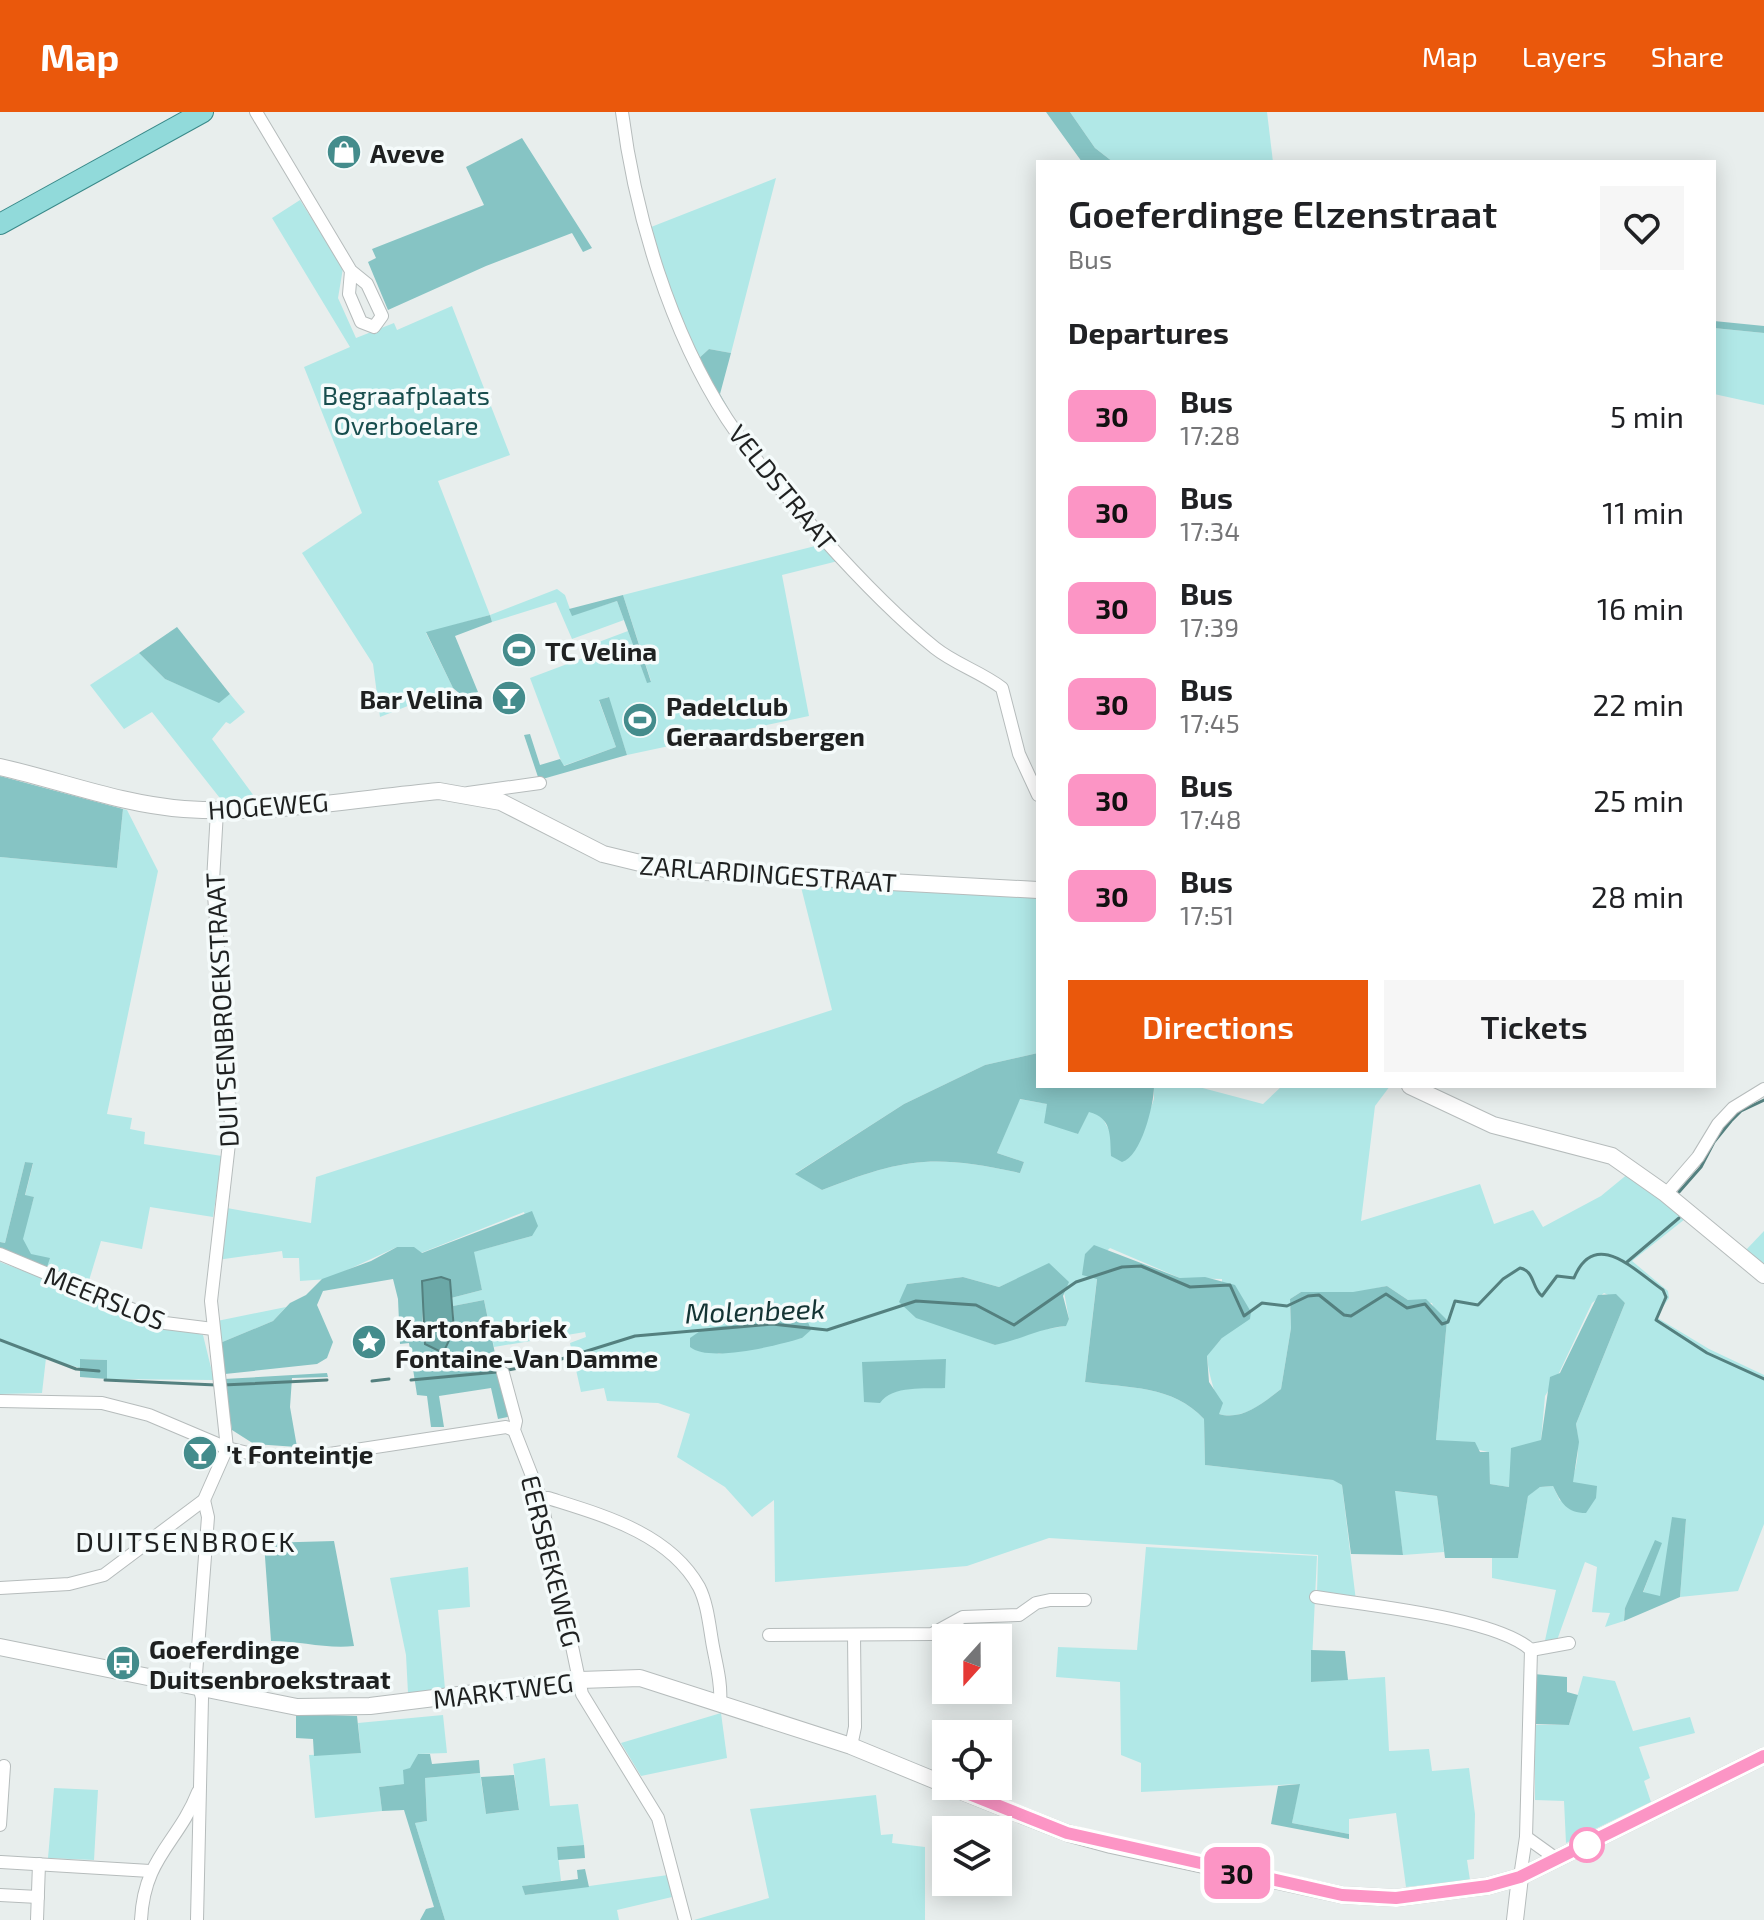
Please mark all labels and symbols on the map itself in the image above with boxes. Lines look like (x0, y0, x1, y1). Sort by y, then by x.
shop icon: Aveve (325, 133, 363, 171)
place label: Aveve (370, 137, 445, 168)
park label: Begraafplaats Overboelare (322, 379, 490, 440)
street label: VELDSTRAAT (723, 418, 843, 556)
sports icon: TC Velina (500, 631, 538, 669)
place label: TC Velina (545, 635, 657, 666)
bar icon: Bar Velina (490, 679, 528, 717)
place label: Bar Velina (359, 683, 483, 714)
place label: Padelclub Geraardsbergen (666, 690, 865, 751)
sports icon: Padelclub Geraardsbergen (621, 701, 659, 739)
street label: HOGEWEG (207, 785, 329, 825)
street label: ZARLARDINGESTRAAT (638, 849, 898, 897)
street label: DUITSENBROEKSTRAAT (198, 872, 244, 1148)
street label: MEERSLOS (40, 1259, 170, 1335)
water label: Molenbeek (684, 1291, 826, 1329)
place label: Kartonfabriek Fontaine-Van Damme (395, 1312, 658, 1373)
place icon: Kartonfabriek Fontaine-Van Damme (350, 1323, 388, 1361)
bar icon: 't Fonteintje (181, 1434, 219, 1472)
place label: 't Fonteintje (226, 1438, 373, 1469)
street label: EERSBEKEWEG (516, 1472, 588, 1650)
district label: DUITSENBROEK (75, 1524, 297, 1558)
north arrow (932, 1624, 1012, 1704)
place label: Goeferdinge Duitsenbroekstraat (149, 1633, 391, 1694)
bus stop icon: Goeferdinge Duitsenbroekstraat (104, 1644, 142, 1682)
street label: MARKTWEG (431, 1666, 575, 1714)
unlabelled marker (1570, 1828, 1604, 1862)
line badge: 30 (1201, 1847, 1273, 1899)

